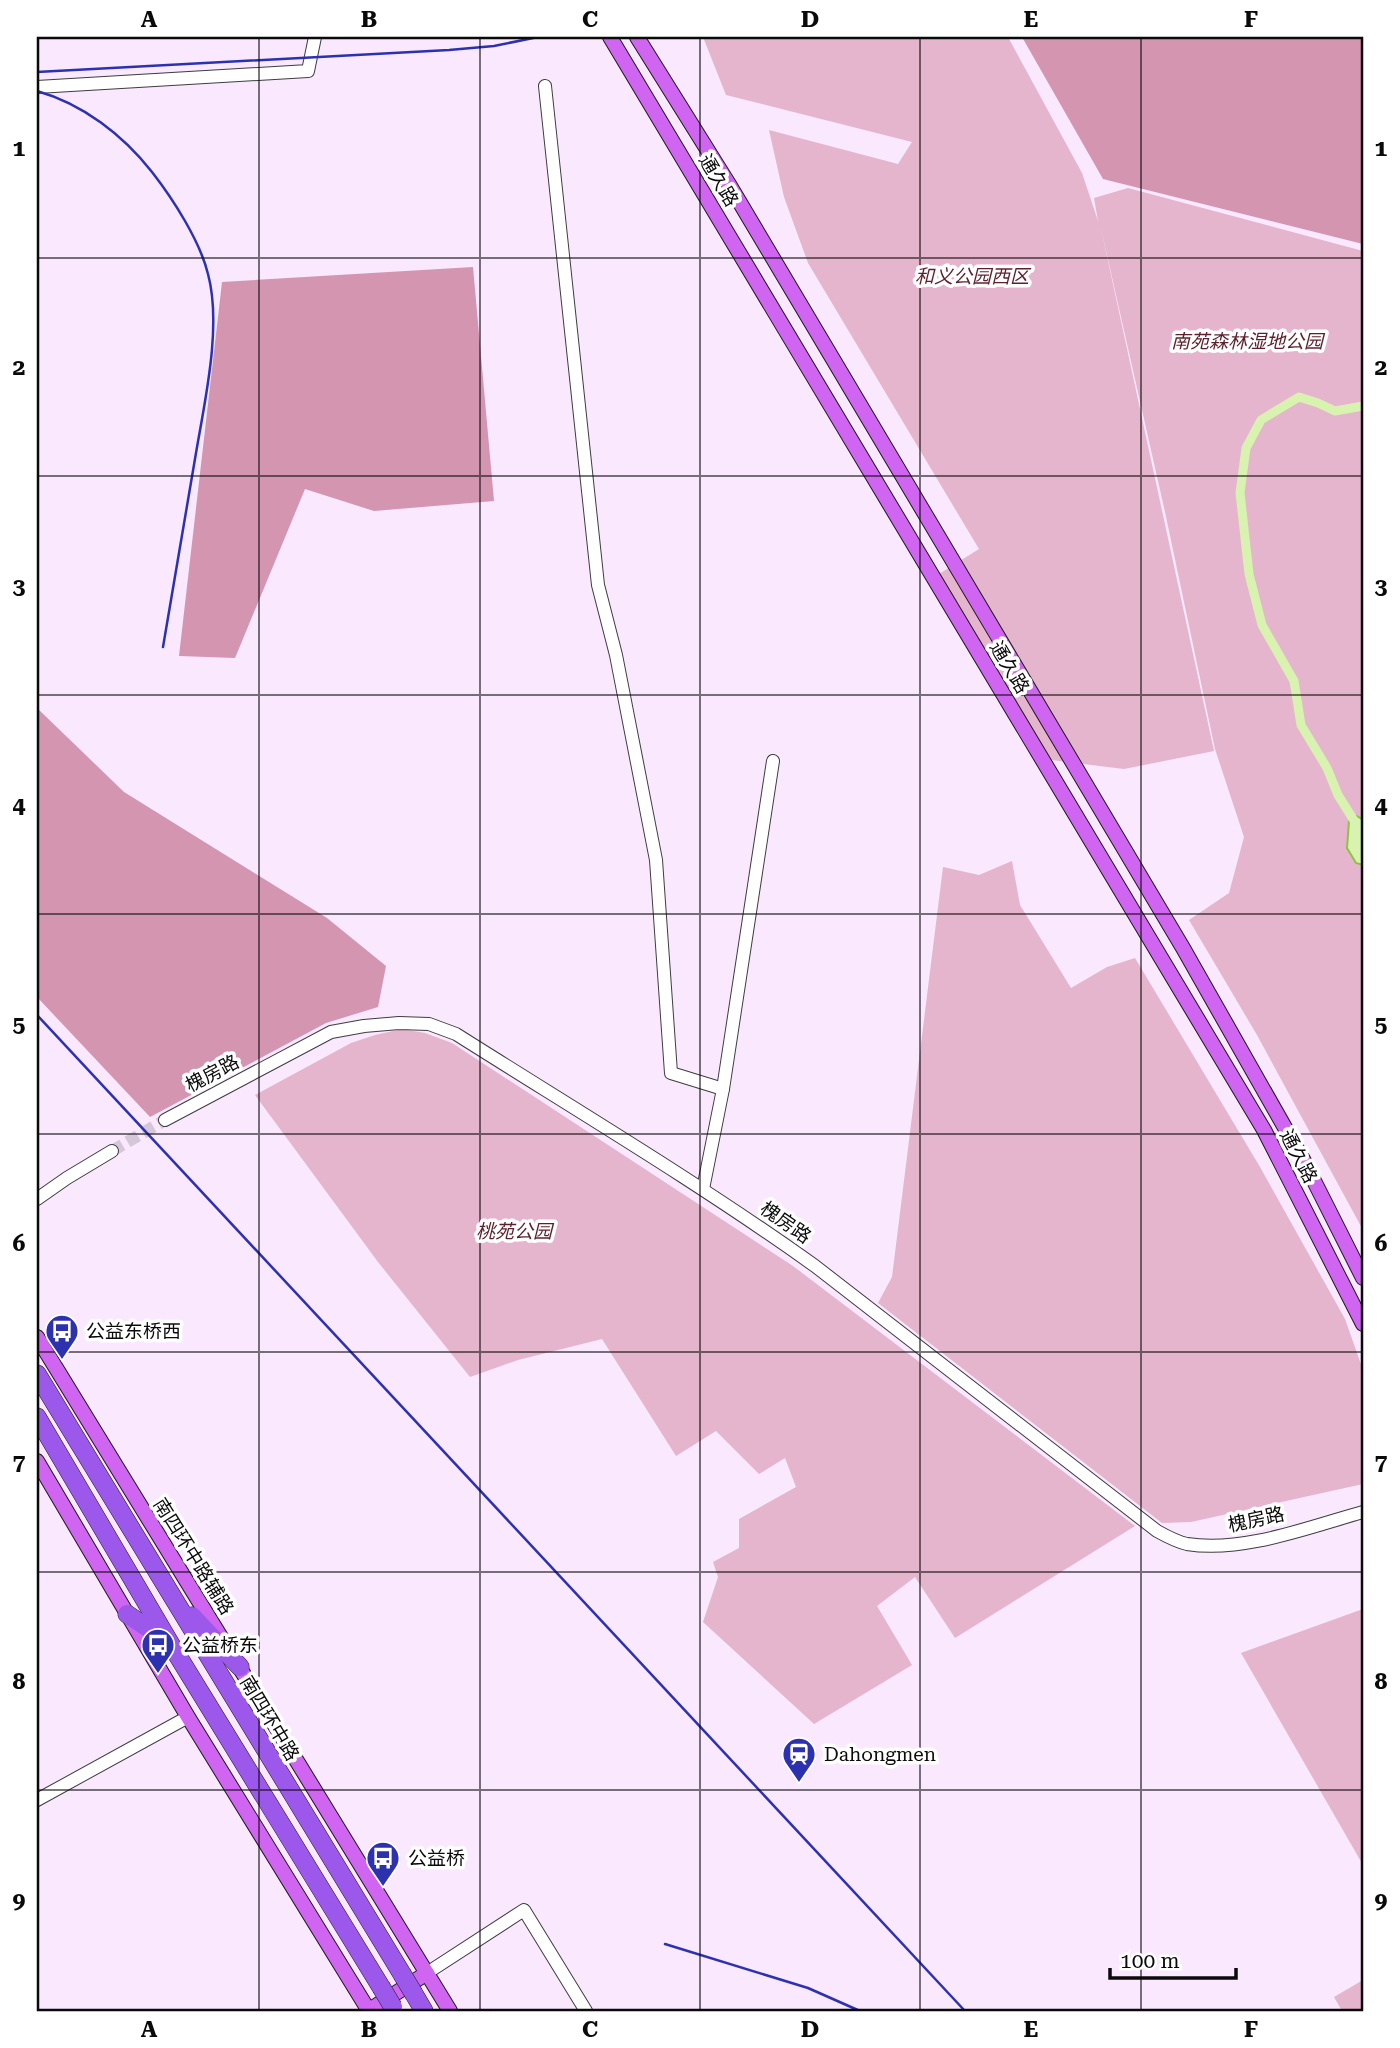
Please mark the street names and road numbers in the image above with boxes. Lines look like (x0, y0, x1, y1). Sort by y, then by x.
street label: 通久路 (694, 150, 743, 211)
street label: 通久路 (985, 637, 1034, 698)
street label: 槐房路 (182, 1050, 243, 1097)
street label: 通久路 (1275, 1126, 1322, 1187)
street label: 槐房路 (756, 1197, 816, 1248)
street label: 南四环中路辅路 (149, 1494, 239, 1619)
street label: 槐房路 (1226, 1502, 1286, 1537)
street label: 南四环中路 (235, 1672, 304, 1765)

